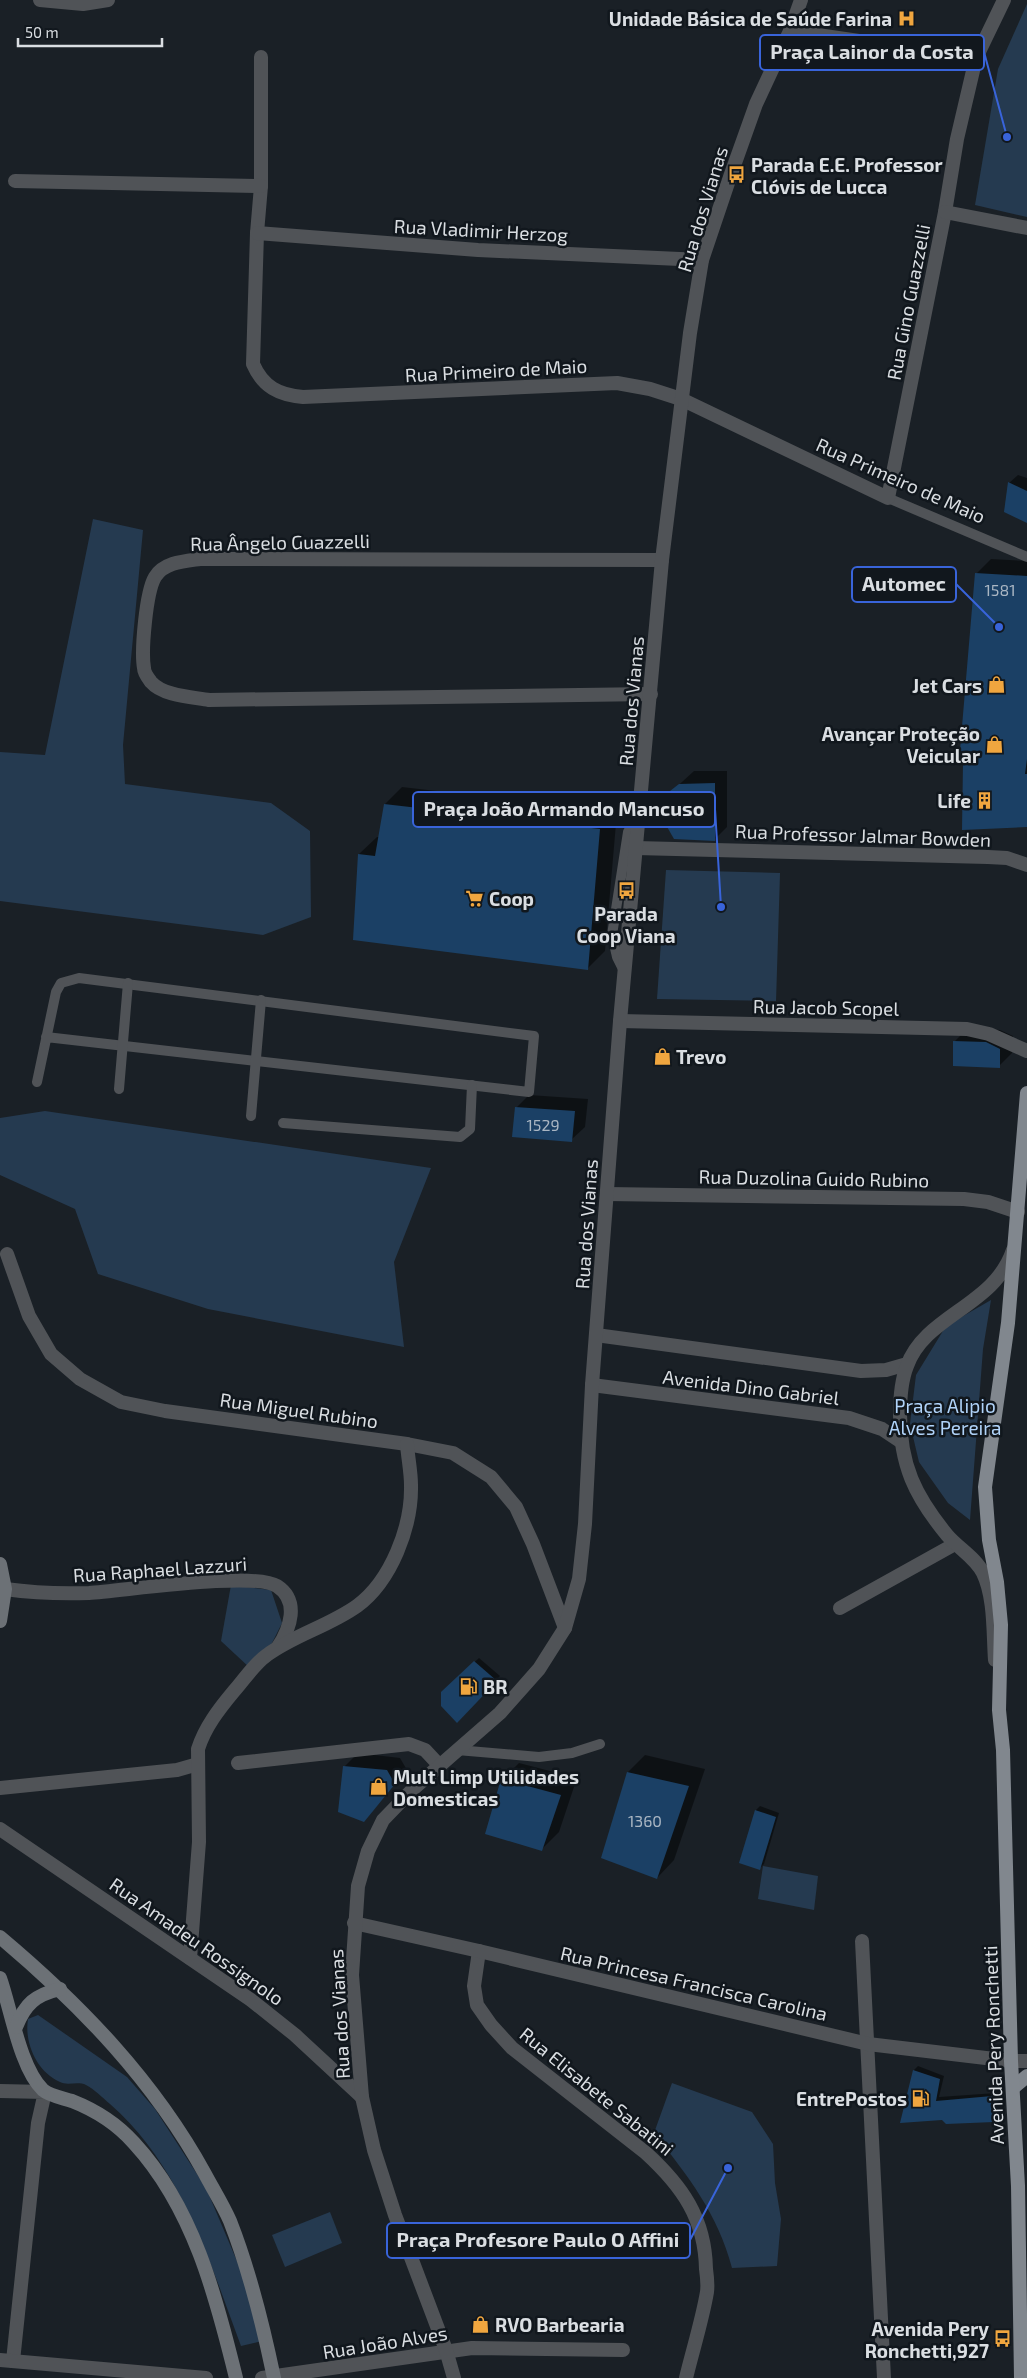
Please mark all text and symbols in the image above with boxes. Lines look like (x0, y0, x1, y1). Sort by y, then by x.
place label: Unidade Básica de Saúde Farina (609, 7, 892, 30)
hospital icon: Unidade Básica de Saúde Farina (896, 8, 916, 28)
scale bar (18, 15, 161, 47)
text: 50 m (25, 23, 59, 41)
callout: Praça Lainor da Costa (760, 35, 984, 70)
text: Praça Lainor da Costa (770, 39, 974, 64)
street label: Rua dos Vianas (672, 143, 732, 275)
place label: Parada E.E. Professor Clóvis de Lucca (751, 153, 943, 198)
bus stop icon: Parada E.E. Professor Clóvis de Lucca (727, 165, 747, 185)
street label: Rua Vladimir Herzog (393, 214, 569, 246)
street label: Rua Gino Guazzelli (882, 222, 934, 382)
street label: Rua Primeiro de Maio (404, 354, 588, 386)
street label: Rua Primeiro de Maio (813, 432, 989, 528)
street label: Rua Ângelo Guazzelli (190, 529, 370, 555)
callout: Automec (852, 567, 956, 602)
text: Automec (862, 571, 946, 595)
house number: 1581 (984, 580, 1016, 599)
street label: Rua dos Vianas (614, 635, 648, 767)
place label: Jet Cars (912, 674, 982, 697)
shop icon: Jet Cars (986, 675, 1006, 695)
place label: Avançar Proteção Veicular (822, 722, 980, 767)
shop icon: Avançar Proteção Veicular (984, 734, 1004, 754)
place label: Life (937, 789, 971, 812)
building icon: Life (975, 790, 995, 810)
callout: Praça João Armando Mancuso (413, 792, 715, 827)
text: Praça João Armando Mancuso (424, 796, 704, 821)
street label: Rua Professor Jalmar Bowden (734, 819, 992, 851)
bus stop icon: Parada Coop Viana (616, 880, 636, 900)
place label: Coop (489, 887, 534, 910)
supermarket icon: Coop (465, 888, 485, 908)
place label: Parada Coop Viana (576, 902, 676, 947)
street label: Rua Jacob Scopel (753, 994, 900, 1020)
place label: Trevo (676, 1045, 726, 1068)
shop icon: Trevo (652, 1046, 672, 1066)
house number: 1529 (526, 1115, 560, 1134)
street label: Rua dos Vianas (570, 1158, 602, 1290)
street label: Rua Duzolina Guido Rubino (699, 1164, 929, 1192)
street label: Avenida Dino Gabriel (661, 1365, 841, 1409)
street label: Rua Miguel Rubino (218, 1388, 380, 1432)
park label: Praça Alipio Alves Pereira (889, 1394, 1001, 1439)
street label: Rua Raphael Lazzuri (72, 1551, 248, 1587)
place label: BR (483, 1675, 507, 1698)
fuel station icon: BR (459, 1676, 479, 1696)
place label: Mult Limp Utilidades Domesticas (393, 1765, 579, 1810)
shop icon: Mult Limp Utilidades Domesticas (369, 1777, 389, 1797)
house number: 1360 (628, 1811, 662, 1830)
street label: Rua Amadeu Rossignolo (106, 1872, 288, 2010)
street label: Rua Princesa Francisca Carolina (558, 1941, 830, 2025)
street label: Avenida Pery Ronchetti (978, 1945, 1008, 2145)
street label: Rua dos Vianas (324, 1948, 354, 2080)
street label: Rua Elisabete Sabatini (516, 2022, 678, 2160)
place label: EntrePostos (796, 2087, 907, 2110)
fuel station icon: EntrePostos (911, 2088, 931, 2108)
callout: Praça Profesore Paulo O Affini (387, 2223, 690, 2258)
text: Praça Profesore Paulo O Affini (397, 2227, 679, 2252)
place label: RVO Barbearia (495, 2313, 624, 2336)
shop icon: RVO Barbearia (471, 2314, 491, 2334)
place label: Avenida Pery Ronchetti,927 (865, 2317, 989, 2362)
street label: Rua João Alves (321, 2321, 449, 2363)
bus stop icon: Avenida Pery Ronchetti,927 (993, 2329, 1013, 2349)

